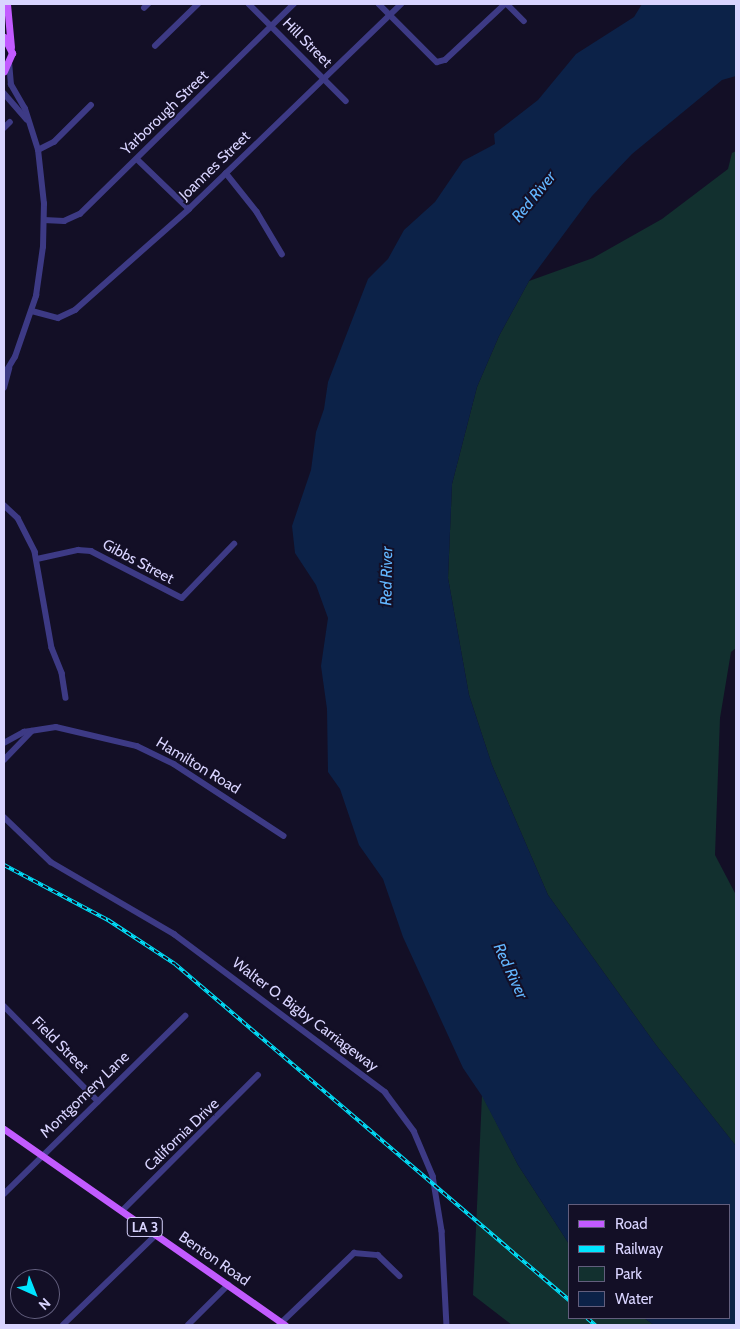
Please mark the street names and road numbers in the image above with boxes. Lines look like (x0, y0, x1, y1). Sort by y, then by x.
street label: Hill Street (278, 14, 336, 72)
street label: Yarborough Street (118, 67, 212, 159)
street label: Joannes Street (176, 128, 254, 204)
street label: Gibbs Street (99, 536, 177, 588)
street label: Hamilton Road (153, 734, 243, 798)
street label: Walter O. Bigby Carriageway (228, 954, 382, 1076)
street label: Field Street (28, 1013, 92, 1077)
street label: Montgomery Lane (37, 1048, 133, 1142)
street label: California Drive (141, 1095, 223, 1175)
road number: LA 3 (126, 1216, 164, 1238)
street label: Benton Road (175, 1228, 253, 1290)

